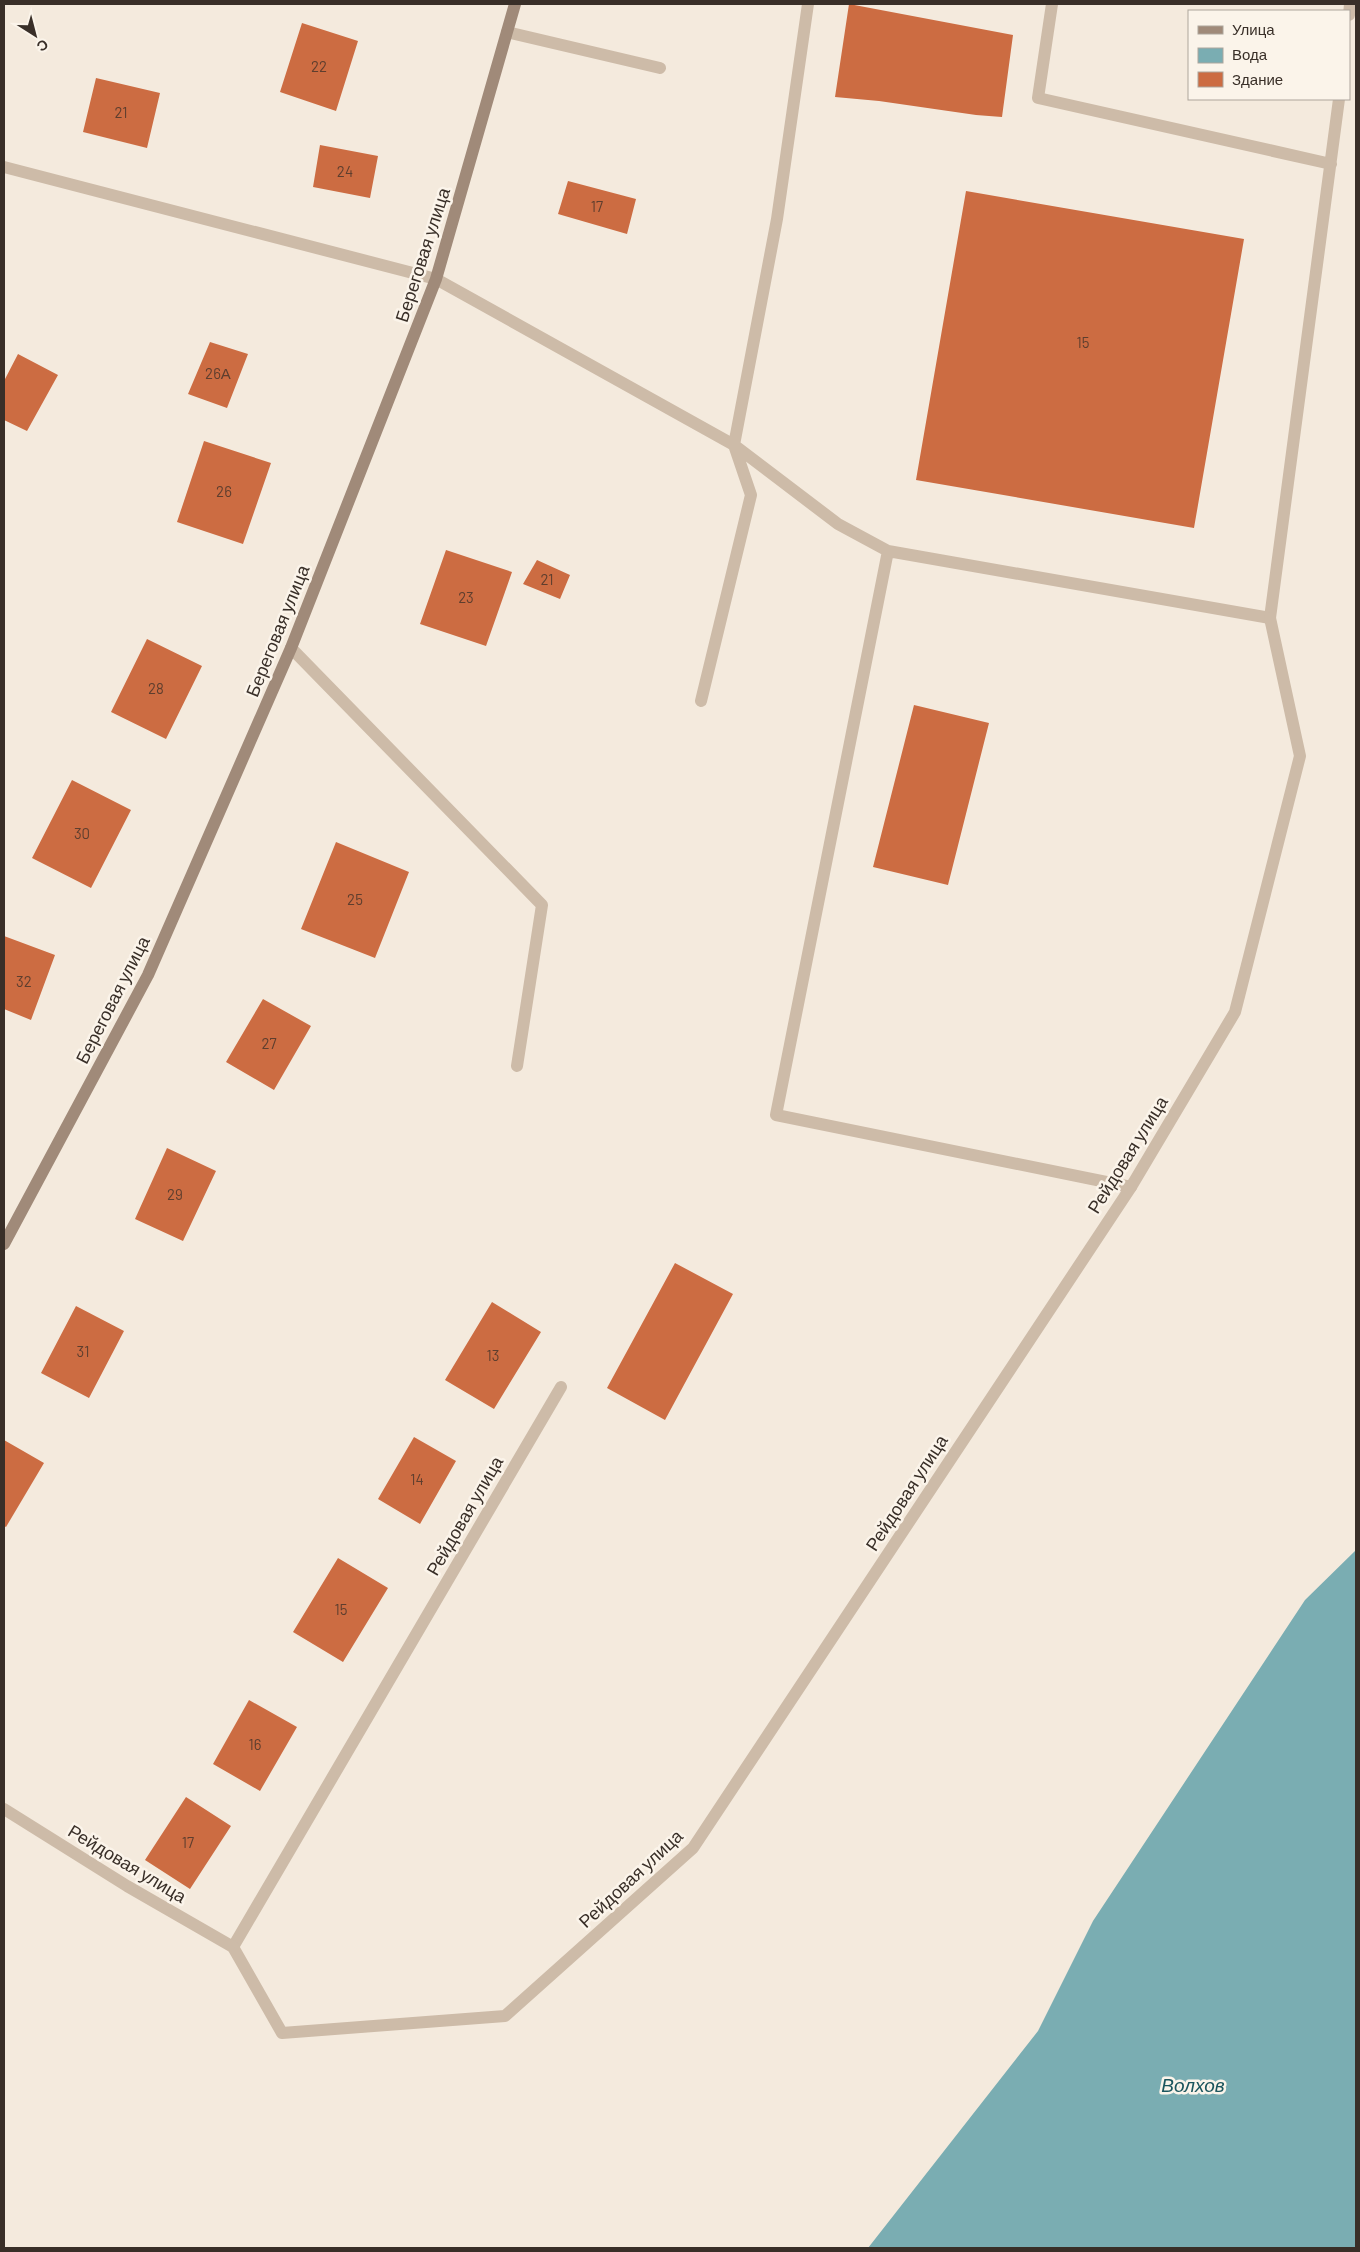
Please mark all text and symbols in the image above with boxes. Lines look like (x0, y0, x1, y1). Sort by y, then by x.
north arrow (10, 10, 60, 60)
legend (1188, 10, 1350, 100)
text: Улица (1232, 20, 1275, 38)
text: С (34, 36, 52, 56)
text: Вода (1232, 45, 1268, 63)
house number: 22 (311, 57, 327, 75)
text: Здание (1232, 70, 1283, 88)
house number: 21 (114, 103, 128, 121)
house number: 24 (337, 162, 353, 180)
street label: Береговая улица (390, 184, 454, 325)
house number: 17 (591, 197, 603, 215)
house number: 15 (1077, 333, 1089, 351)
house number: 26А (205, 364, 231, 382)
house number: 26 (216, 482, 232, 500)
street label: Береговая улица (241, 561, 314, 700)
house number: 21 (540, 570, 554, 588)
house number: 23 (458, 588, 474, 606)
house number: 28 (148, 679, 164, 697)
house number: 30 (74, 824, 90, 842)
house number: 25 (347, 890, 363, 908)
street label: Береговая улица (70, 931, 154, 1067)
house number: 32 (16, 972, 32, 990)
house number: 27 (261, 1034, 277, 1052)
street label: Рейдовая улица (1082, 1091, 1173, 1217)
house number: 29 (167, 1185, 183, 1203)
house number: 31 (77, 1342, 89, 1360)
house number: 13 (487, 1346, 499, 1364)
street label: Рейдовая улица (860, 1429, 952, 1555)
street label: Рейдовая улица (421, 1451, 508, 1579)
house number: 14 (410, 1470, 424, 1488)
house number: 15 (335, 1600, 347, 1618)
house number: 16 (249, 1735, 261, 1753)
street label: Рейдовая улица (64, 1819, 191, 1908)
street label: Рейдовая улица (574, 1824, 688, 1932)
house number: 17 (182, 1833, 194, 1851)
water label: Волхов (1161, 2073, 1225, 2096)

